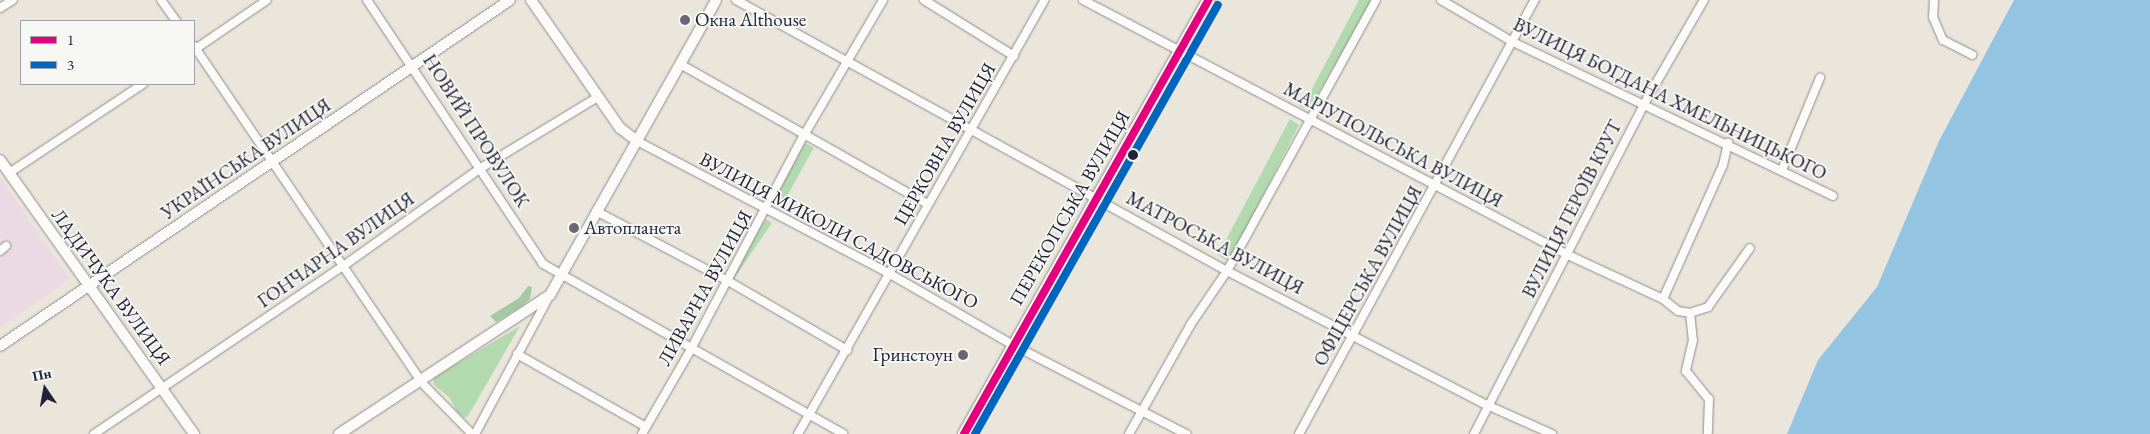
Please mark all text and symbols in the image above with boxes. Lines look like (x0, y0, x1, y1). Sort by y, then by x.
place label: Окна Althouse (695, 9, 806, 31)
street label: ВУЛИЦЯ БОГДАНА ХМЕЛЬНИЦЬКОГО (1509, 13, 1831, 185)
marker: Окна Althouse (679, 14, 691, 26)
legend (20, 20, 195, 85)
text: 1 (67, 30, 74, 49)
street label: НОВИЙ ПРОВУЛОК (418, 50, 534, 212)
text: 3 (67, 55, 74, 74)
street label: ЦЕРКОВНА ВУЛИЦЯ (889, 59, 1001, 229)
street label: МАРІУПОЛЬСЬКА ВУЛИЦЯ (1280, 77, 1506, 213)
street label: УКРАЇНСЬКА ВУЛИЦЯ (157, 94, 335, 224)
street label: ПЕРЕКОПСЬКА ВУЛИЦЯ (1005, 107, 1135, 309)
street label: ВУЛИЦЯ ГЕРОЇВ КРУТ (1517, 116, 1627, 302)
street label: ВУЛИЦЯ МИКОЛИ САДОВСЬКОГО (696, 148, 982, 314)
unlabelled marker (1128, 150, 1138, 160)
street label: ОФІЦЕРСЬКА ВУЛИЦЯ (1309, 182, 1427, 370)
street label: ГОНЧАРНА ВУЛИЦЯ (253, 187, 419, 313)
street label: МАТРОСЬКА ВУЛИЦЯ (1122, 187, 1308, 299)
street label: ЛАДИЧУКА ВУЛИЦЯ (47, 204, 175, 370)
street label: ЛИВАРНА ВУЛИЦЯ (653, 206, 757, 370)
place label: Автопланета (584, 217, 681, 239)
marker: Автопланета (568, 222, 580, 234)
place label: Гринстоун (873, 344, 953, 366)
marker: Гринстоун (957, 349, 969, 361)
north arrow (20, 364, 70, 414)
text: Пн (31, 364, 53, 385)

